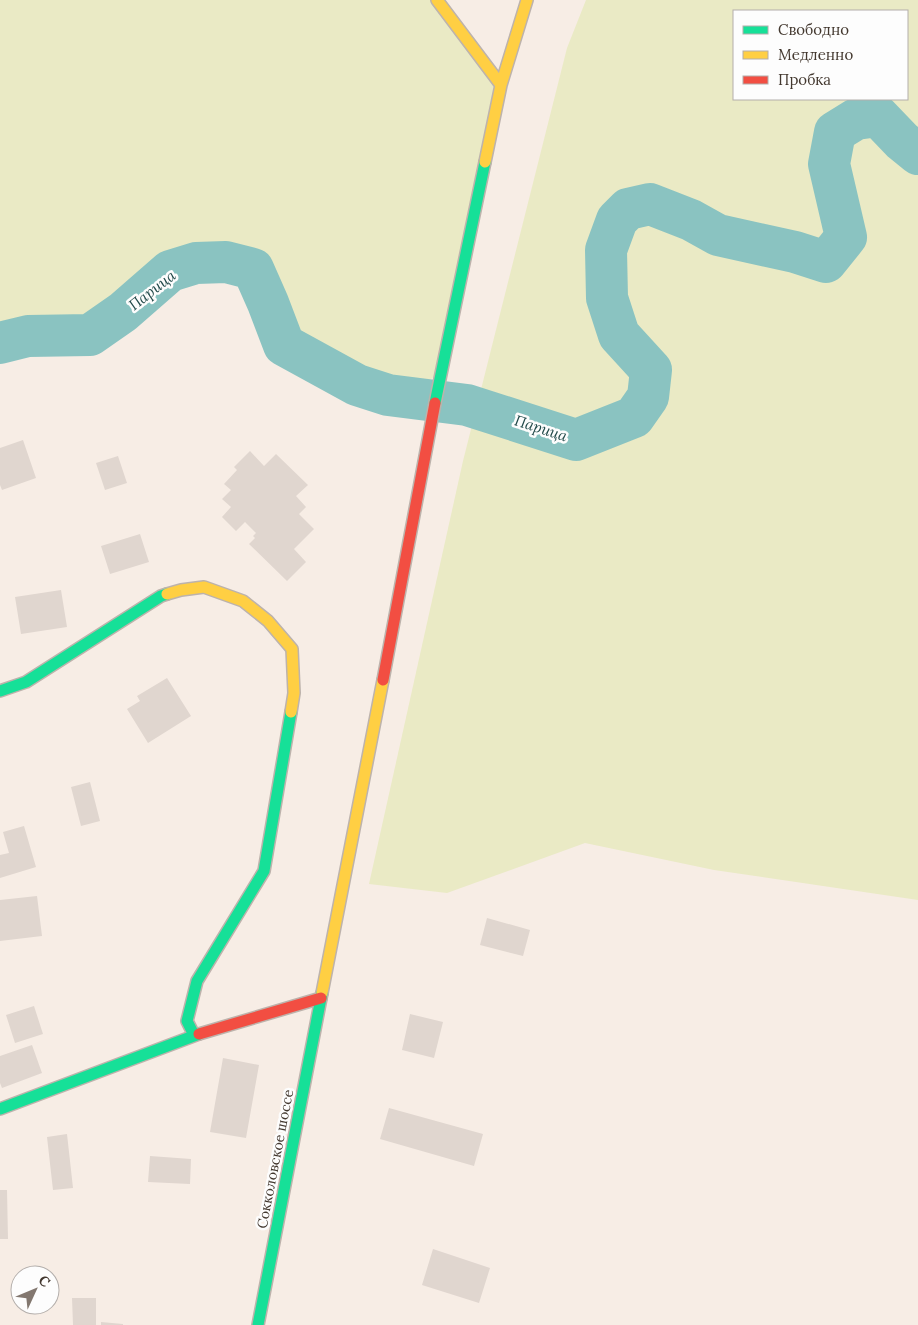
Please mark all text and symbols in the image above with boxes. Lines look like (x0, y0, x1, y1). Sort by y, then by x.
legend (733, 10, 908, 100)
text: Свободно (778, 20, 849, 39)
text: Медленно (778, 45, 853, 64)
text: Пробка (778, 70, 831, 89)
water label: Парица (125, 265, 180, 314)
water label: Парица (512, 411, 571, 446)
street label: Сокколовское шоссе (253, 1087, 297, 1230)
north arrow (10, 1265, 60, 1315)
text: С (35, 1271, 54, 1291)

